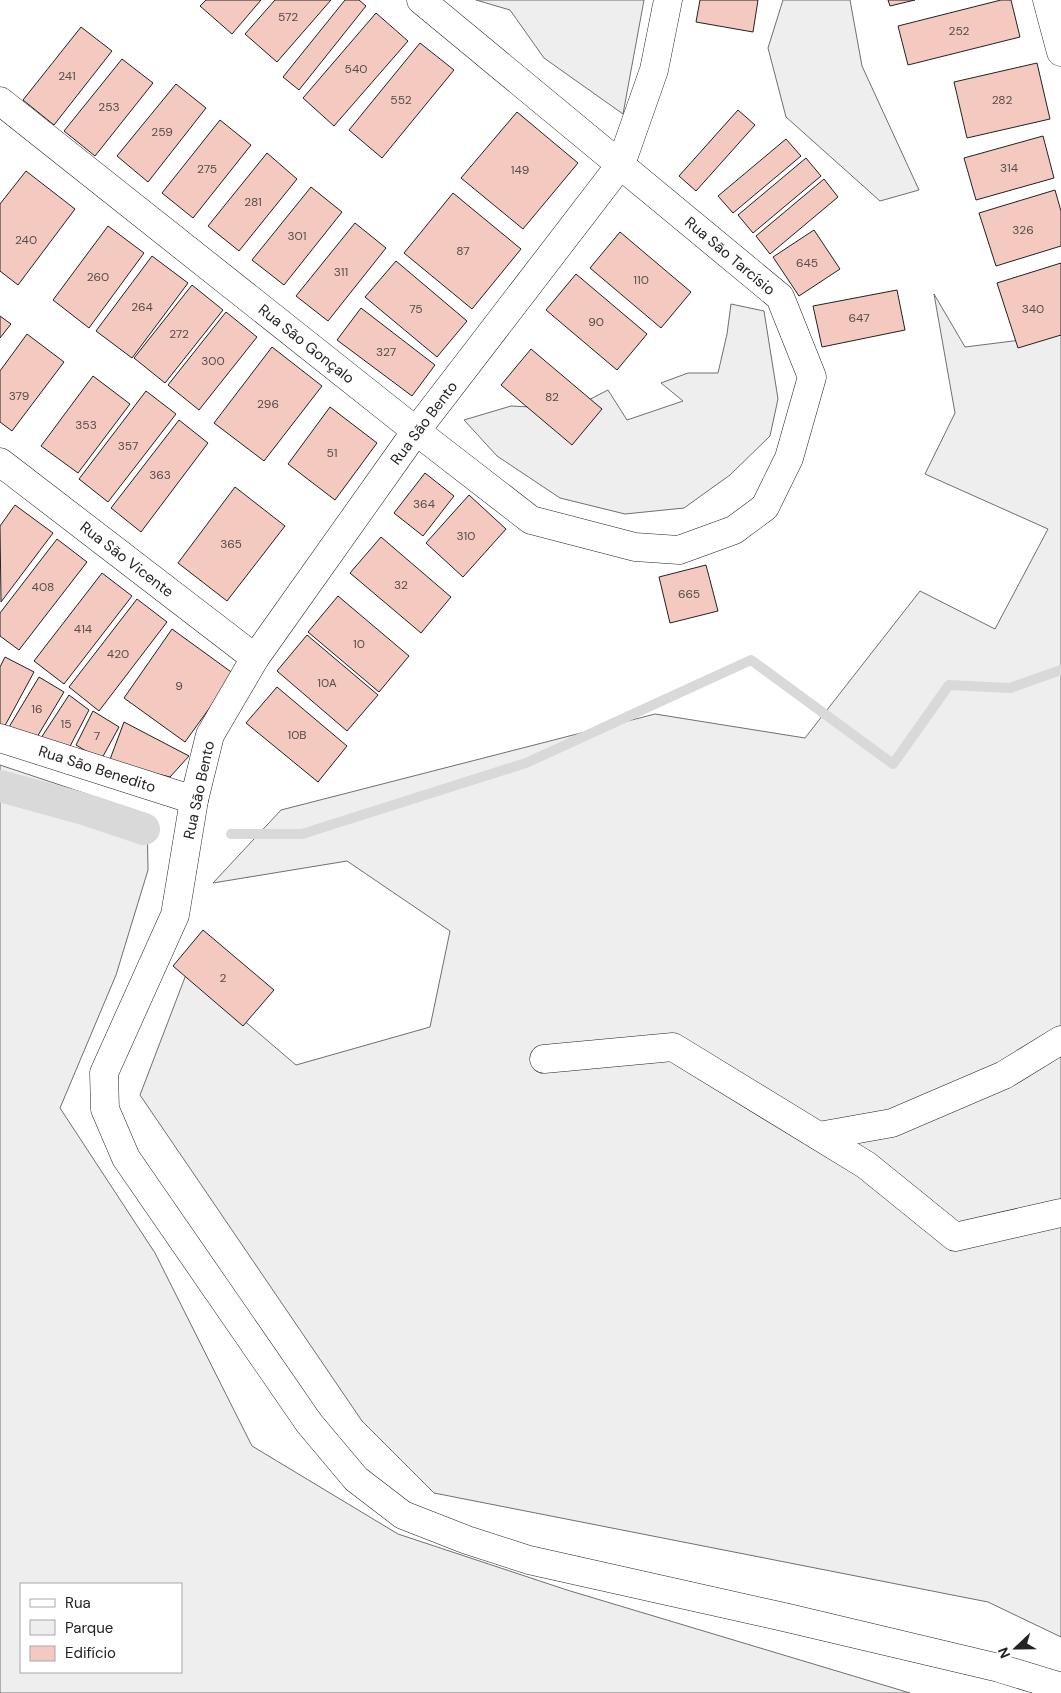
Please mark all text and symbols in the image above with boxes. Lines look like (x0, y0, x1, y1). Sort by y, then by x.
house number: 572 (278, 9, 298, 25)
house number: 252 (949, 23, 970, 39)
house number: 540 (345, 61, 367, 77)
house number: 241 (58, 68, 76, 84)
house number: 552 (390, 92, 412, 108)
house number: 282 (992, 92, 1012, 108)
house number: 253 (98, 99, 120, 115)
house number: 259 (151, 124, 173, 140)
house number: 314 (1000, 160, 1018, 176)
house number: 275 (197, 161, 217, 177)
house number: 149 (511, 162, 529, 178)
house number: 281 (244, 194, 262, 210)
street label: Rua São Tarcísio (681, 212, 779, 300)
house number: 326 (1012, 222, 1034, 238)
house number: 301 (287, 228, 307, 244)
house number: 240 (15, 232, 37, 248)
house number: 87 (456, 243, 470, 259)
house number: 645 (796, 255, 818, 271)
house number: 311 (334, 264, 348, 280)
house number: 260 (87, 269, 109, 285)
house number: 110 (633, 272, 649, 288)
house number: 264 (131, 299, 153, 315)
street label: Rua São Gonçalo (254, 300, 359, 388)
house number: 75 (409, 301, 423, 317)
house number: 340 (1022, 301, 1044, 317)
house number: 647 (848, 310, 870, 326)
house number: 90 (588, 314, 604, 330)
house number: 272 (169, 326, 189, 342)
house number: 327 (376, 344, 396, 360)
house number: 300 (201, 353, 225, 369)
street label: Rua São Bento (386, 377, 462, 469)
house number: 379 (9, 388, 29, 404)
house number: 82 (545, 389, 559, 405)
house number: 296 (257, 396, 279, 412)
house number: 353 (75, 417, 97, 433)
house number: 357 (118, 438, 138, 454)
house number: 51 (326, 445, 338, 461)
house number: 363 (149, 467, 171, 483)
house number: 364 (413, 496, 435, 512)
street label: Rua São Vicente (76, 517, 178, 602)
house number: 310 (457, 528, 475, 544)
house number: 365 (220, 536, 242, 552)
house number: 32 (394, 577, 408, 593)
house number: 408 (32, 579, 54, 595)
house number: 665 (678, 586, 700, 602)
house number: 414 (74, 621, 92, 637)
house number: 10 (353, 636, 365, 652)
house number: 420 (107, 646, 129, 662)
house number: 10A (317, 675, 337, 691)
house number: 9 (175, 678, 183, 694)
house number: 16 (31, 701, 43, 717)
house number: 15 (60, 716, 72, 732)
house number: 10B (287, 727, 307, 743)
house number: 7 (94, 728, 100, 744)
street label: Rua São Bento (179, 739, 219, 841)
street label: Rua São Benedito (36, 741, 158, 797)
house number: 2 (220, 970, 227, 986)
legend (20, 1583, 182, 1673)
text: Rua (65, 1593, 91, 1613)
text: Parque (65, 1618, 113, 1638)
north arrow (991, 1623, 1041, 1673)
text: Edifício (65, 1643, 116, 1663)
text: N (994, 1645, 1014, 1661)

